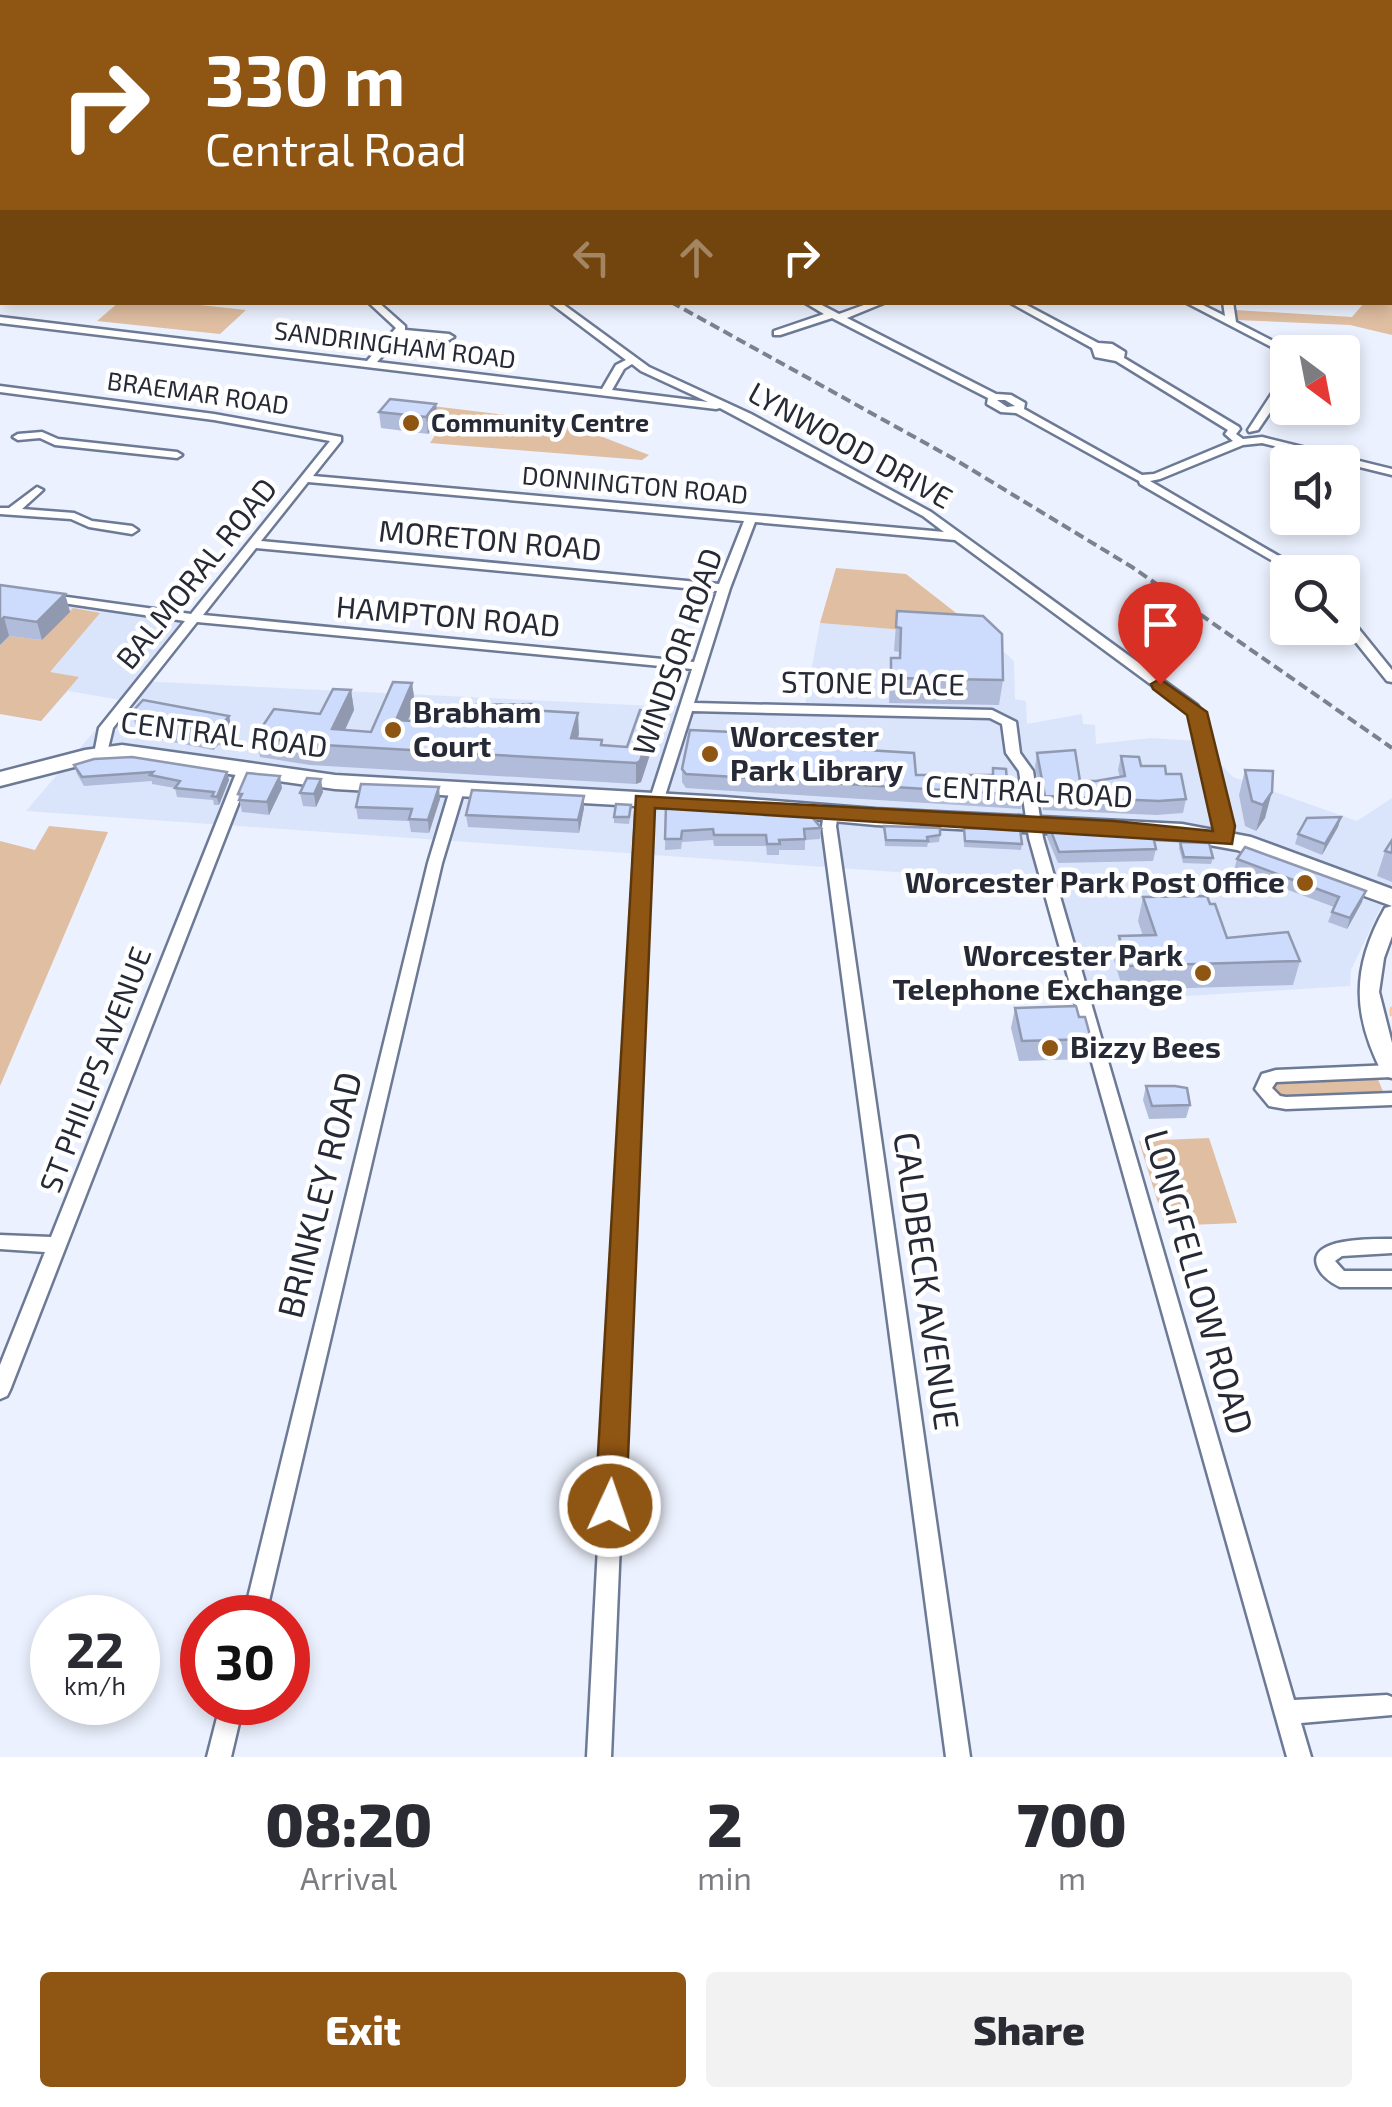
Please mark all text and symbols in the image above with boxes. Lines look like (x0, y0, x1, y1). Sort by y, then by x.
text: 330 m (205, 36, 405, 120)
icon: right (40, 40, 170, 170)
text: Central Road (205, 121, 467, 175)
icon: left (564, 230, 619, 285)
icon: ahead (669, 230, 724, 285)
icon: right (774, 230, 829, 285)
street label: SANDRINGHAM ROAD (273, 314, 518, 374)
north arrow (1270, 335, 1360, 425)
map controls (1270, 335, 1360, 645)
street label: BRAEMAR ROAD (105, 364, 291, 420)
street label: LYNWOOD DRIVE (743, 373, 959, 515)
place label: Community Centre (431, 407, 649, 438)
marker: Community Centre (400, 412, 422, 434)
button: sound (1270, 445, 1360, 535)
street label: DONNINGTON ROAD (521, 459, 749, 509)
street label: BALMORAL ROAD (108, 470, 283, 675)
street label: MORETON ROAD (377, 511, 603, 567)
street label: WINDSOR ROAD (624, 543, 728, 760)
button: search (1270, 555, 1360, 645)
pin (1118, 582, 1203, 685)
street label: HAMPTON ROAD (335, 587, 562, 643)
icon: arrive (1133, 597, 1188, 652)
street label: STONE PLACE (781, 662, 965, 702)
place label: Brabham Court (413, 693, 541, 763)
street label: CENTRAL ROAD (119, 702, 330, 764)
place label: Worcester Park Library (730, 717, 903, 788)
marker: Brabham Court (382, 719, 404, 741)
marker: Worcester Park Library (699, 743, 721, 765)
street label: CENTRAL ROAD (924, 767, 1134, 813)
place label: Worcester Park Post Office (905, 863, 1285, 899)
marker: Worcester Park Post Office (1294, 872, 1316, 894)
place label: Worcester Park Telephone Exchange (893, 936, 1183, 1006)
street label: ST PHILIPS AVENUE (31, 941, 158, 1197)
marker: Worcester Park Telephone Exchange (1192, 962, 1214, 984)
place label: Bizzy Bees (1070, 1028, 1221, 1065)
marker: Bizzy Bees (1039, 1037, 1061, 1059)
street label: BRINKLEY ROAD (267, 1067, 369, 1322)
street label: LONGFELLOW ROAD (1136, 1124, 1264, 1439)
street label: CALDBECK AVENUE (886, 1129, 970, 1432)
position arrow (558, 1454, 662, 1558)
speed limit sign: 30 (180, 1595, 310, 1725)
text: 22 (66, 1618, 124, 1678)
text: km/h (64, 1670, 126, 1700)
text: 08:20 (265, 1787, 432, 1859)
text: 2 (707, 1787, 742, 1859)
text: 700 (1017, 1787, 1127, 1859)
text: Arrival (300, 1858, 397, 1896)
text: min (697, 1858, 752, 1896)
text: m (1058, 1858, 1086, 1896)
button: Exit (40, 1972, 686, 2087)
button: Share (706, 1972, 1352, 2087)

